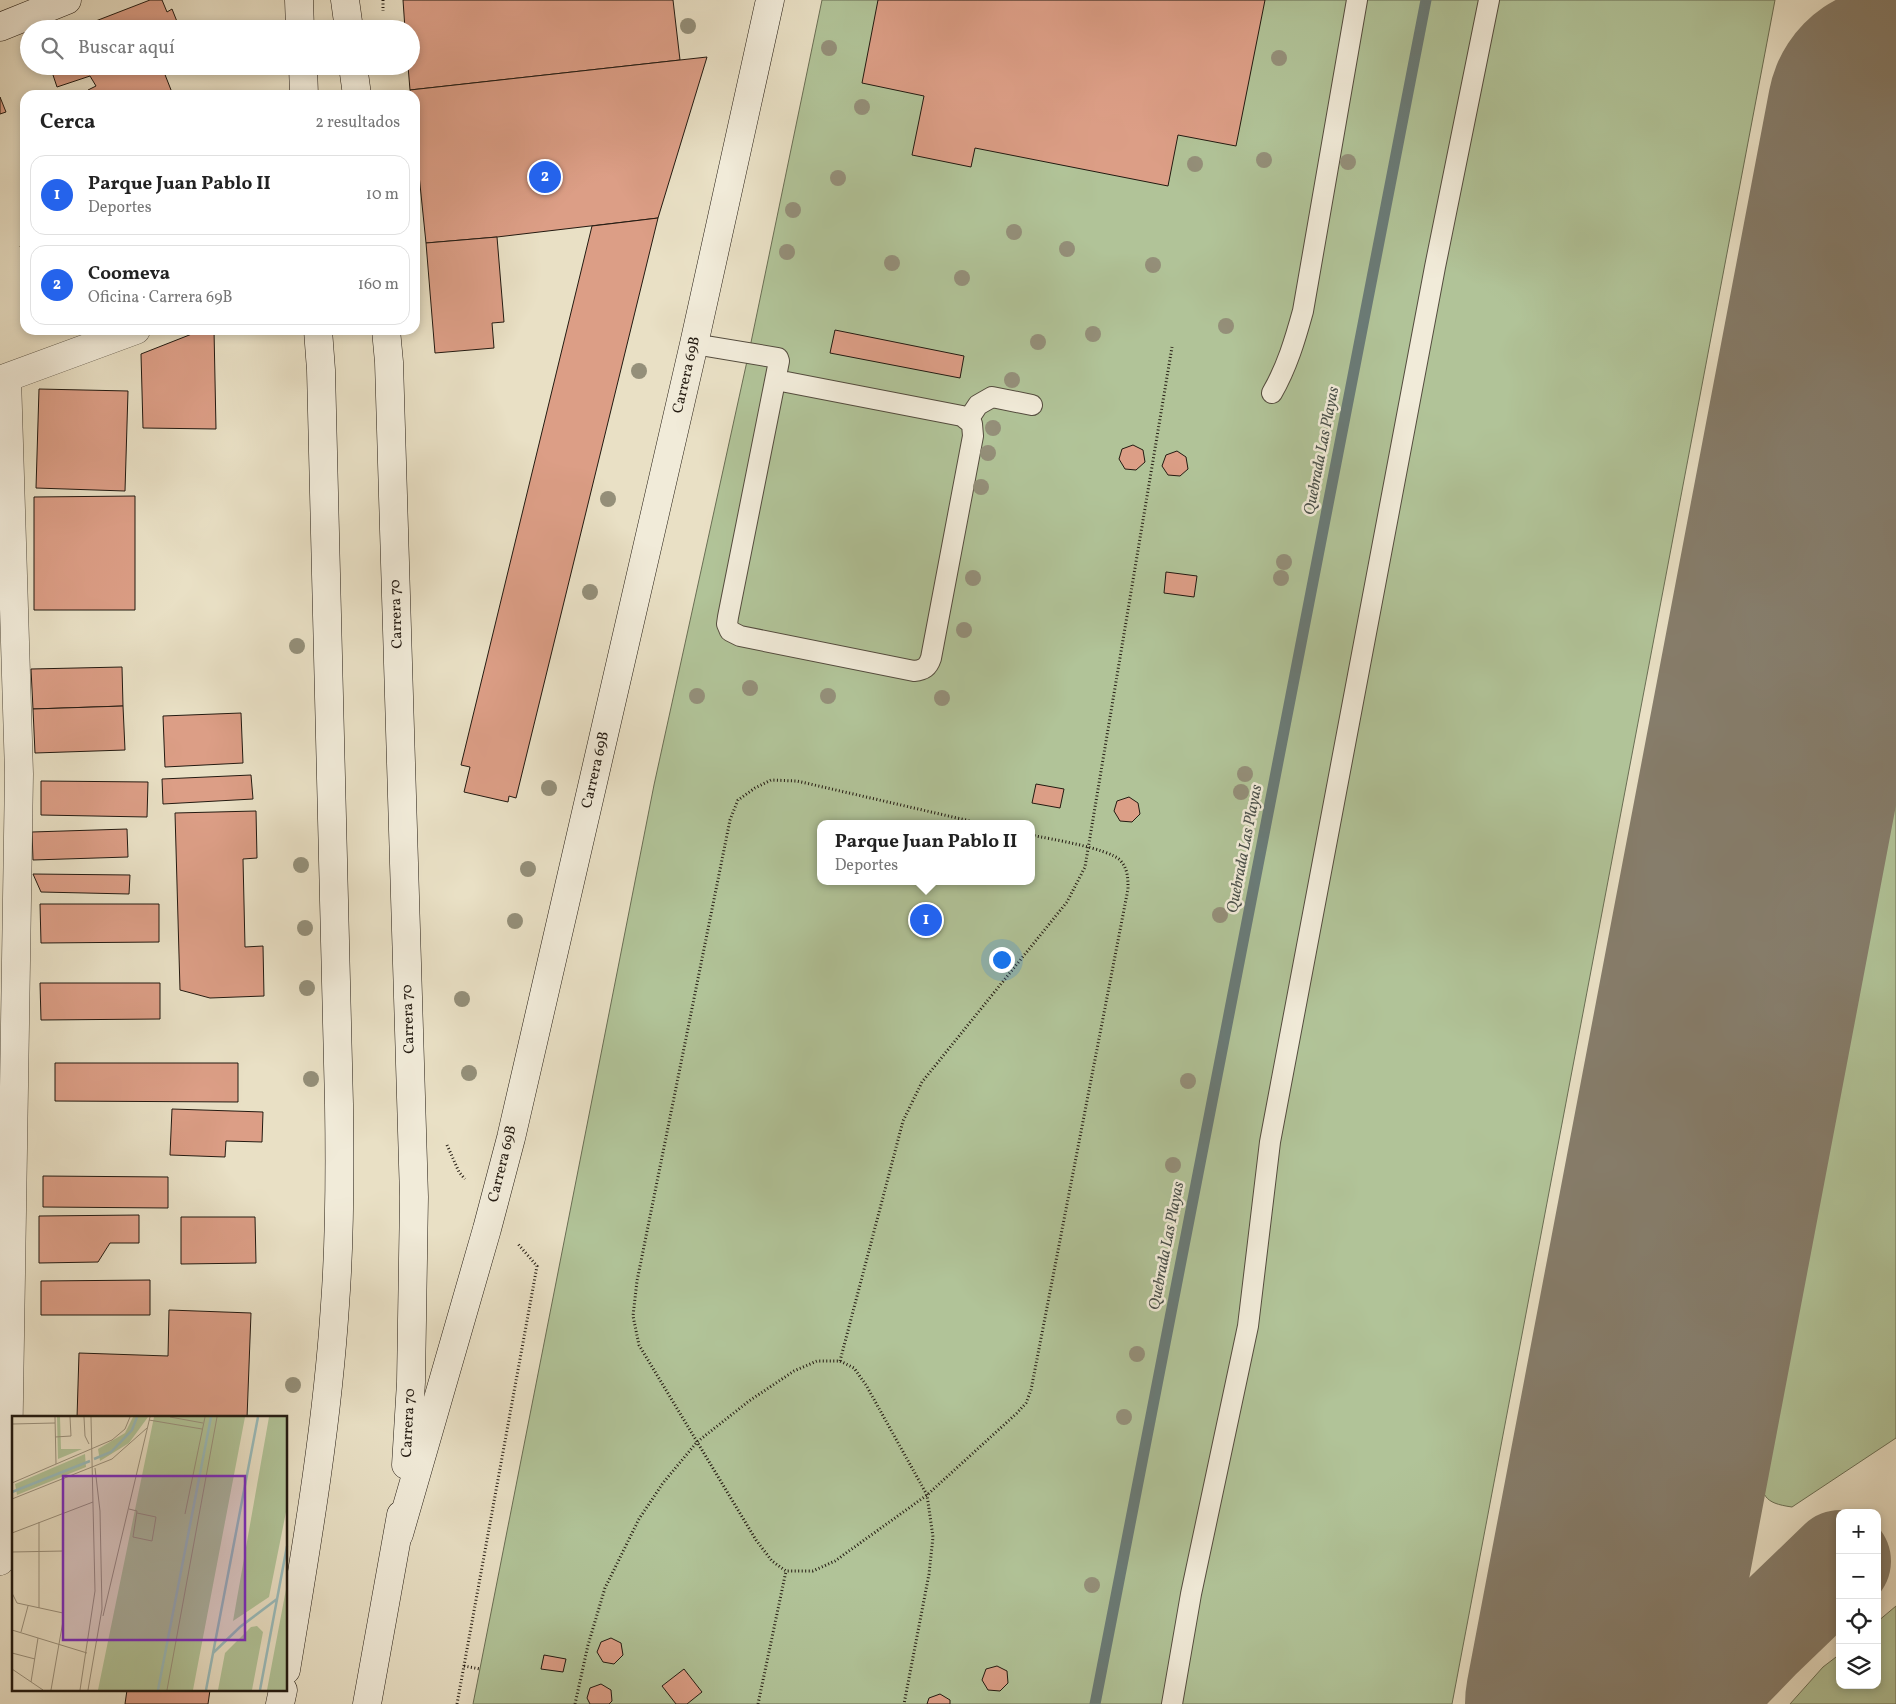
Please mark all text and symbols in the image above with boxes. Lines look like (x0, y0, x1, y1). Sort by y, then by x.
search box (20, 20, 420, 75)
icon: search (38, 34, 66, 62)
text: Buscar aquí (78, 35, 175, 61)
text: Cerca (40, 108, 95, 137)
text: 2 resultados (315, 112, 400, 134)
pin: 2 (529, 158, 561, 196)
text: Parque Juan Pablo II (88, 171, 271, 197)
text: 1 (54, 184, 60, 206)
text: 10 m (366, 184, 399, 206)
text: Deportes (88, 197, 152, 219)
text: Coomeva (88, 261, 170, 287)
text: 2 (53, 274, 61, 296)
text: 160 m (358, 274, 399, 296)
text: Oficina · Carrera 69B (88, 287, 232, 309)
street label: Carrera 69B (668, 334, 706, 416)
water label: Quebrada Las Playas (1299, 385, 1345, 517)
street label: Carrera 70 (385, 579, 409, 649)
street label: Carrera 69B (577, 729, 615, 811)
water label: Quebrada Las Playas (1222, 783, 1268, 915)
popup (817, 820, 1035, 885)
text: Parque Juan Pablo II (835, 829, 1017, 855)
text: Deportes (835, 855, 898, 877)
pin: 1 (910, 901, 942, 939)
your location (989, 947, 1015, 973)
street label: Carrera 70 (397, 984, 421, 1054)
street label: Carrera 69B (483, 1123, 523, 1205)
water label: Quebrada Las Playas (1144, 1180, 1190, 1312)
street label: Carrera 70 (397, 1388, 421, 1458)
inset map (12, 1416, 288, 1692)
map controls (1836, 1509, 1881, 1689)
button: + (1836, 1509, 1881, 1554)
button: − (1836, 1554, 1881, 1599)
button: locate (1836, 1599, 1881, 1644)
button: layers (1836, 1644, 1881, 1689)

